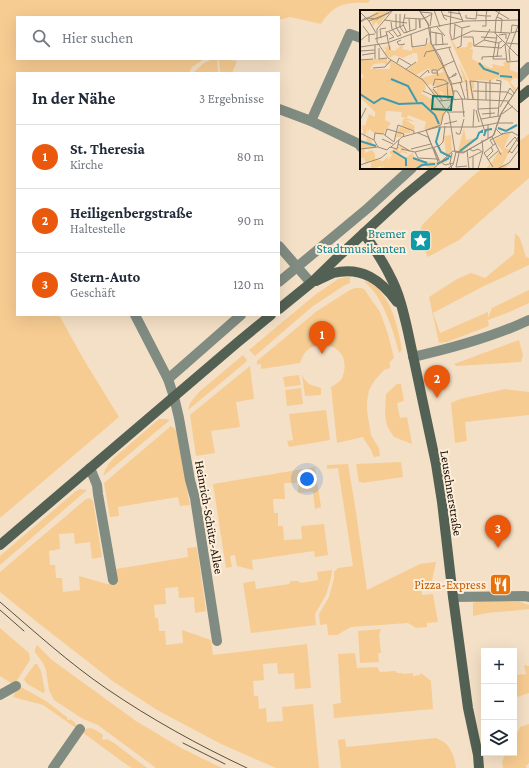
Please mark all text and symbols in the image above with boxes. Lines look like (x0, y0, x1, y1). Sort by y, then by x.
inset map (360, 10, 519, 169)
search box (16, 16, 280, 60)
icon: search (30, 27, 52, 49)
text: Hier suchen (62, 30, 133, 46)
text: In der Nähe (32, 89, 115, 108)
text: 3 Ergebnisse (199, 91, 264, 106)
text: St. Theresia (70, 141, 145, 157)
text: 1 (43, 149, 47, 164)
text: 80 m (237, 149, 264, 164)
text: Kirche (70, 157, 103, 172)
text: Heiligenbergstraße (70, 205, 192, 221)
text: 2 (42, 213, 48, 228)
text: 90 m (237, 213, 264, 228)
text: Haltestelle (70, 221, 125, 236)
place label: Bremer Stadtmusikanten (317, 226, 406, 256)
place icon: Bremer Stadtmusikanten (408, 227, 434, 253)
text: Stern-Auto (70, 269, 140, 285)
text: 3 (42, 277, 48, 292)
text: 120 m (233, 277, 264, 292)
text: Geschäft (70, 285, 116, 300)
pin: 1 (309, 321, 335, 354)
pin: 2 (424, 365, 450, 398)
street label: Leuschnerstraße (437, 449, 466, 537)
street label: Heinrich-Schütz-Allee (192, 459, 227, 575)
your location (297, 469, 317, 489)
pin: 3 (485, 515, 511, 548)
restaurant icon: Pizza-Express (488, 571, 514, 597)
place label: Pizza-Express (414, 577, 486, 592)
map controls (481, 648, 517, 756)
button: + (481, 648, 517, 684)
button: − (481, 684, 517, 720)
button: layers (481, 720, 517, 756)

